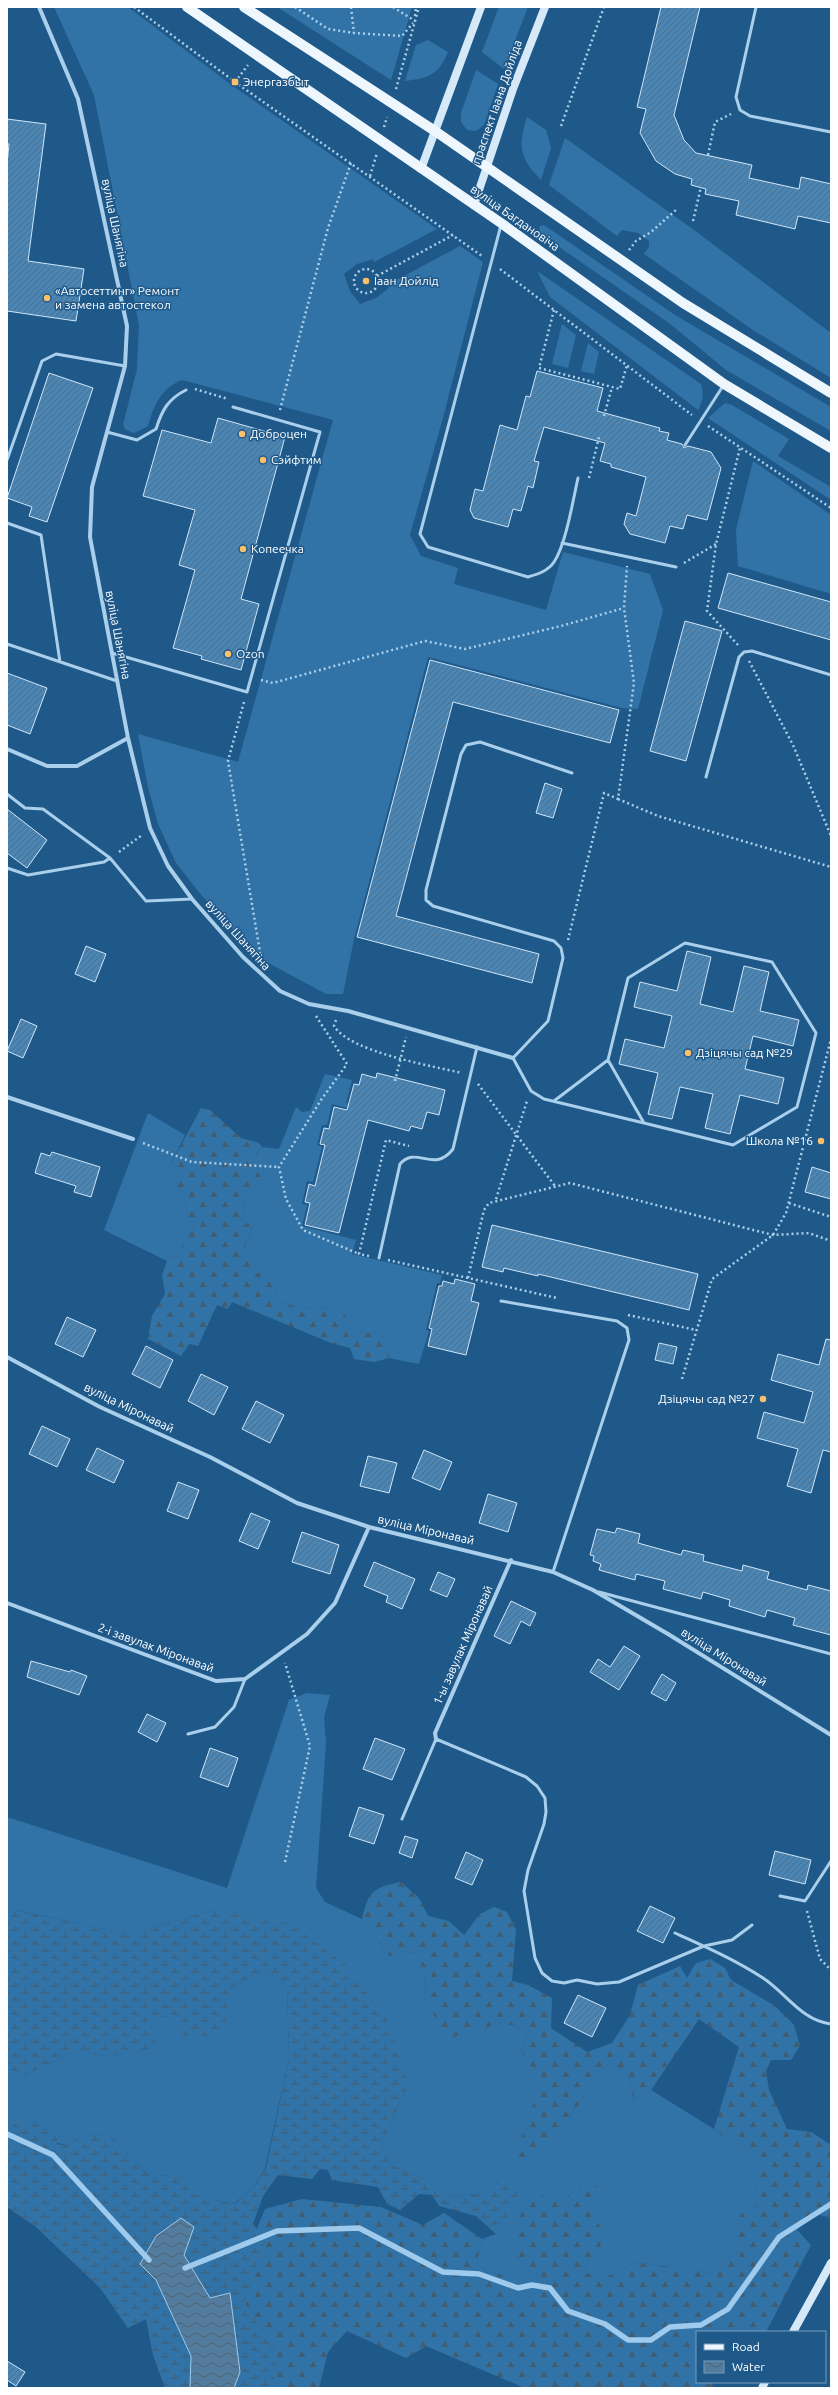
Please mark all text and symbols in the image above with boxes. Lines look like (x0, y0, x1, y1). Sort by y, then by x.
street label: праспект Іаана Дойліда (469, 38, 524, 166)
place label: Энергазбыт (243, 75, 310, 88)
marker: Энергазбыт (230, 77, 240, 87)
street label: вуліца Шанягіна (100, 177, 131, 268)
street label: вуліца Багдановіча (468, 182, 562, 253)
place label: Іаан Дойлід (374, 274, 439, 287)
marker: Іаан Дойлід (361, 276, 371, 286)
place label: «Автосеттинг» Ремонт и замена автостекол (55, 284, 180, 311)
marker: «Автосеттинг» Ремонт и замена автостекол (42, 293, 52, 303)
place label: Доброцен (250, 427, 307, 440)
marker: Доброцен (237, 429, 247, 439)
place label: Сэйфтим (271, 453, 322, 466)
marker: Сэйфтим (258, 455, 268, 465)
place label: Копеечка (251, 542, 304, 555)
marker: Копеечка (238, 544, 248, 554)
street label: вуліца Шанягіна (103, 589, 133, 680)
place label: Ozon (236, 647, 265, 660)
marker: Ozon (223, 649, 233, 659)
street label: вуліца Шанягіна (203, 897, 273, 973)
place label: Дзіцячы сад №29 (696, 1046, 793, 1059)
marker: Дзіцячы сад №29 (683, 1048, 693, 1058)
place label: Школа №16 (746, 1134, 813, 1147)
marker: Школа №16 (816, 1136, 826, 1146)
street label: вуліца Міронавай (82, 1380, 176, 1435)
place label: Дзіцячы сад №27 (658, 1392, 755, 1405)
marker: Дзіцячы сад №27 (758, 1394, 768, 1404)
street label: вуліца Міронавай (377, 1512, 476, 1547)
street label: 1-ы завулак Міронавай (430, 1583, 495, 1706)
street label: 2-і завулак Міронавай (96, 1620, 216, 1675)
street label: вуліца Міронавай (679, 1625, 769, 1688)
legend (696, 2331, 826, 2383)
text: Road (732, 2340, 760, 2353)
text: Water (732, 2360, 765, 2373)

